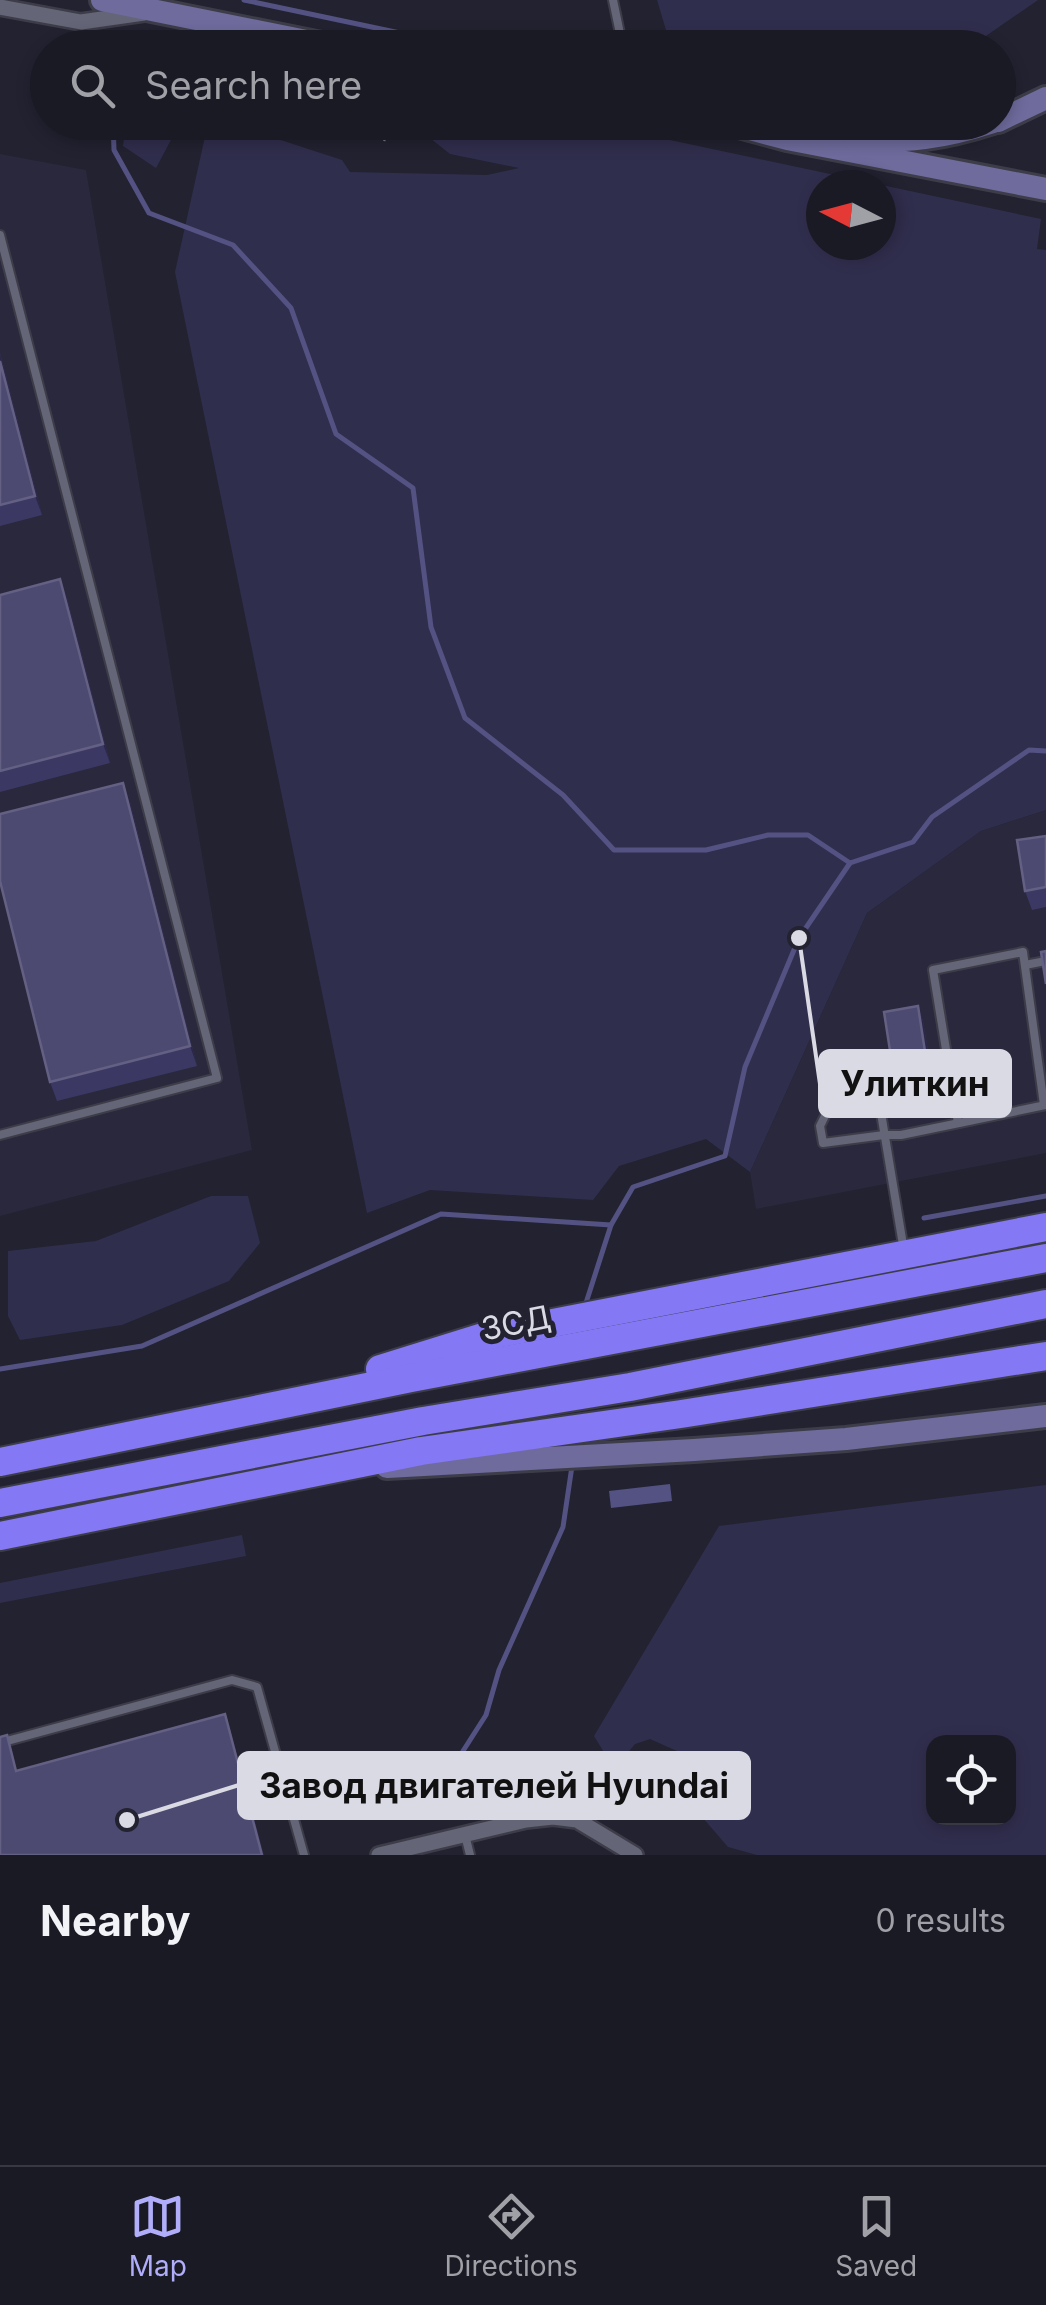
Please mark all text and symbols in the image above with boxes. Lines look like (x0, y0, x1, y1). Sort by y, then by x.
search box (30, 30, 1016, 140)
icon: search (65, 58, 120, 113)
text: Search here (145, 62, 362, 108)
north arrow (806, 170, 896, 260)
callout: Улиткин (820, 1051, 1010, 1116)
text: Улиткин (840, 1062, 990, 1104)
street label: ЗСД (478, 1297, 554, 1348)
map controls (926, 1735, 1016, 1825)
button: locate (926, 1735, 1016, 1825)
callout: Завод двигателей Hyundai (239, 1753, 749, 1818)
text: Завод двигателей Hyundai (259, 1764, 729, 1806)
text: Nearby (40, 1895, 191, 1946)
text: 0 results (876, 1901, 1006, 1940)
tab: Map (129, 2189, 187, 2283)
tab: Directions (444, 2189, 578, 2283)
tab: Saved (835, 2189, 917, 2283)

